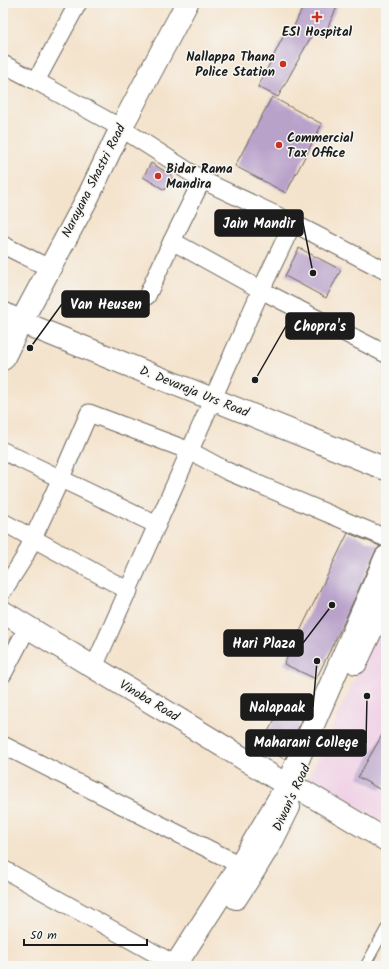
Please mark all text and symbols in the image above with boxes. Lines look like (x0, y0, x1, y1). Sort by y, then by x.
marker: ESI Hospital (311, 11, 323, 23)
place label: ESI Hospital (282, 22, 353, 43)
place label: Nallappa Thana Police Station (186, 47, 275, 83)
marker: Nallappa Thana Police Station (278, 59, 288, 69)
street label: Narayana Shastri Road (56, 120, 132, 241)
place label: Commercial Tax Office (287, 128, 354, 164)
marker: Commercial Tax Office (274, 140, 284, 150)
place label: Bidar Rama Mandira (166, 159, 233, 195)
marker: Bidar Rama Mandira (153, 171, 163, 181)
callout: Jain Mandir (215, 210, 303, 236)
text: Jain Mandir (223, 213, 296, 235)
callout: Van Heusen (62, 291, 149, 317)
text: Van Heusen (70, 294, 142, 316)
callout: Chopra's (286, 313, 354, 339)
text: Chopra's (294, 316, 347, 338)
street label: D. Devaraja Urs Road (136, 360, 252, 424)
callout: Hari Plaza (224, 630, 303, 656)
text: Hari Plaza (233, 633, 295, 655)
street label: Vinoba Road (115, 675, 184, 728)
callout: Nalapaak (241, 694, 313, 720)
text: Nalapaak (249, 697, 306, 719)
callout: Maharani College (246, 730, 366, 756)
text: Maharani College (254, 732, 358, 754)
street label: Diwan's Road (267, 760, 317, 835)
scale bar (24, 921, 147, 947)
text: 50 m (30, 926, 57, 945)

